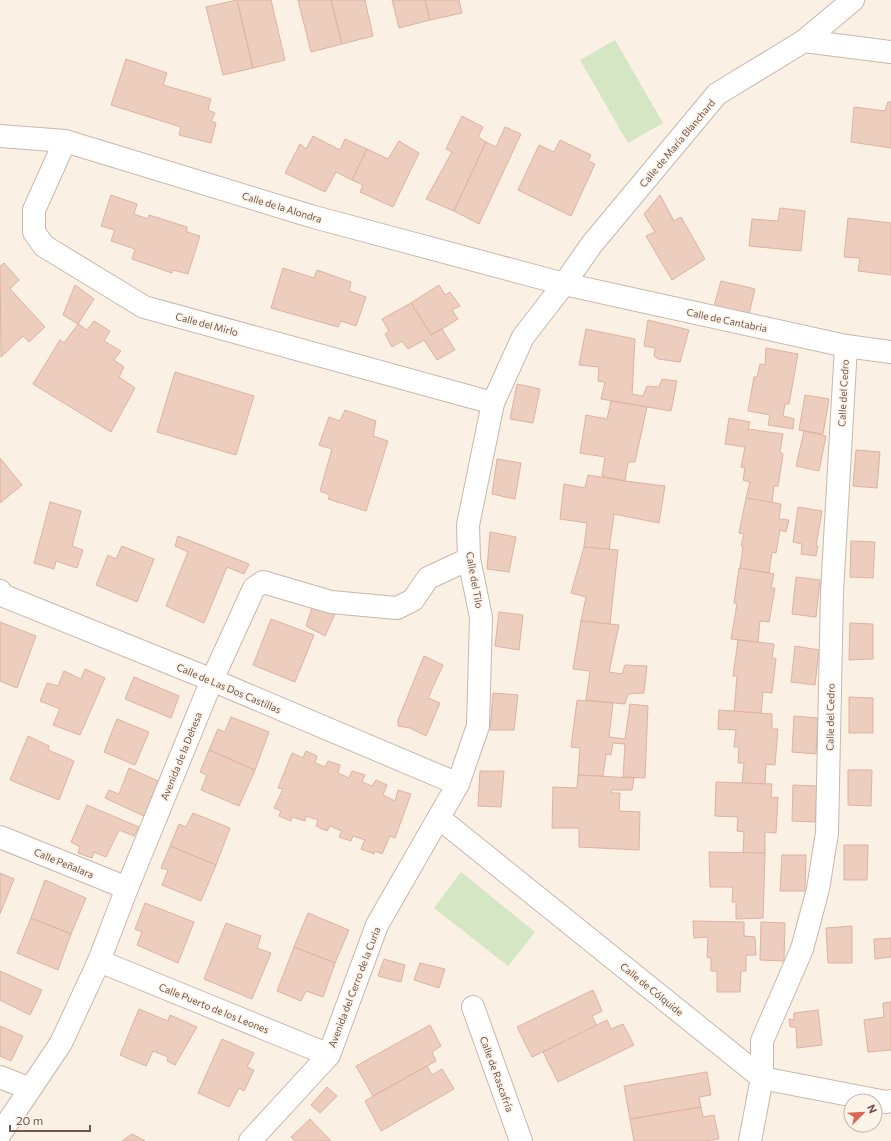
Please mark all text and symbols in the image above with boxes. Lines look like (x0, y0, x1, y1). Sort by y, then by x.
street label: Calle de María Blanchard (637, 96, 717, 189)
street label: Calle de la Alondra (241, 189, 323, 225)
street label: Calle de Cantabria (686, 306, 768, 334)
street label: Calle del Mirlo (174, 310, 240, 338)
street label: Calle del Cedro (835, 359, 851, 427)
street label: Calle del Tilo (464, 551, 486, 609)
street label: Calle de Las Dos Castillas (175, 660, 284, 716)
street label: Calle del Cedro (823, 683, 837, 751)
street label: Avenida de la Dehesa (158, 710, 204, 802)
street label: Calle Peñalara (32, 846, 96, 880)
street label: Avenida del Cerro de la Curia (325, 925, 383, 1049)
street label: Calle de Cólquide (618, 960, 686, 1018)
street label: Calle Puerto de los Leones (157, 980, 271, 1036)
street label: Calle de Rascafría (478, 1034, 516, 1114)
north arrow (843, 1093, 883, 1133)
text: N (865, 1102, 880, 1115)
scale bar (10, 1107, 90, 1133)
text: 20 m (16, 1113, 43, 1127)

